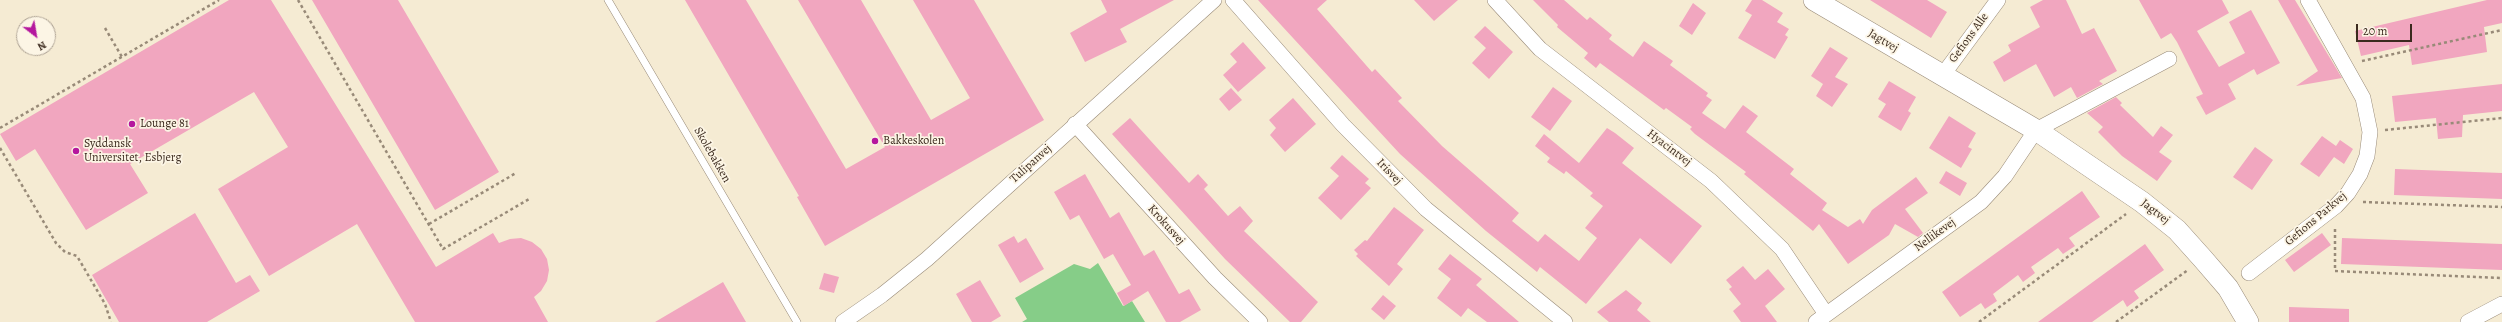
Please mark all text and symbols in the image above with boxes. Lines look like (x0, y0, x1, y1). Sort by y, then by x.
street label: Gefions Alle (1946, 10, 1992, 66)
north arrow (16, 16, 56, 56)
scale bar (2358, 16, 2414, 42)
text: 20 m (2363, 23, 2387, 39)
street label: Jagtvej (1865, 26, 1901, 56)
text: N (35, 37, 49, 54)
place label: Lounge 81 (140, 117, 189, 131)
marker: Lounge 81 (127, 119, 137, 129)
street label: Skolebakken (690, 125, 734, 185)
street label: Hyacintvej (1644, 127, 1694, 169)
place label: Bakkeskolen (883, 134, 944, 148)
marker: Bakkeskolen (870, 136, 880, 146)
place label: Syddansk Universitet, Esbjerg (84, 137, 181, 165)
street label: Tulipanvej (1007, 142, 1055, 186)
marker: Syddansk Universitet, Esbjerg (71, 146, 81, 156)
street label: Irisvej (1373, 156, 1405, 188)
street label: Gefions Parkvej (2282, 189, 2350, 249)
street label: Jagtvej (2138, 196, 2172, 228)
street label: Krokusvej (1144, 202, 1188, 248)
street label: Nellikevej (1912, 215, 1958, 255)

